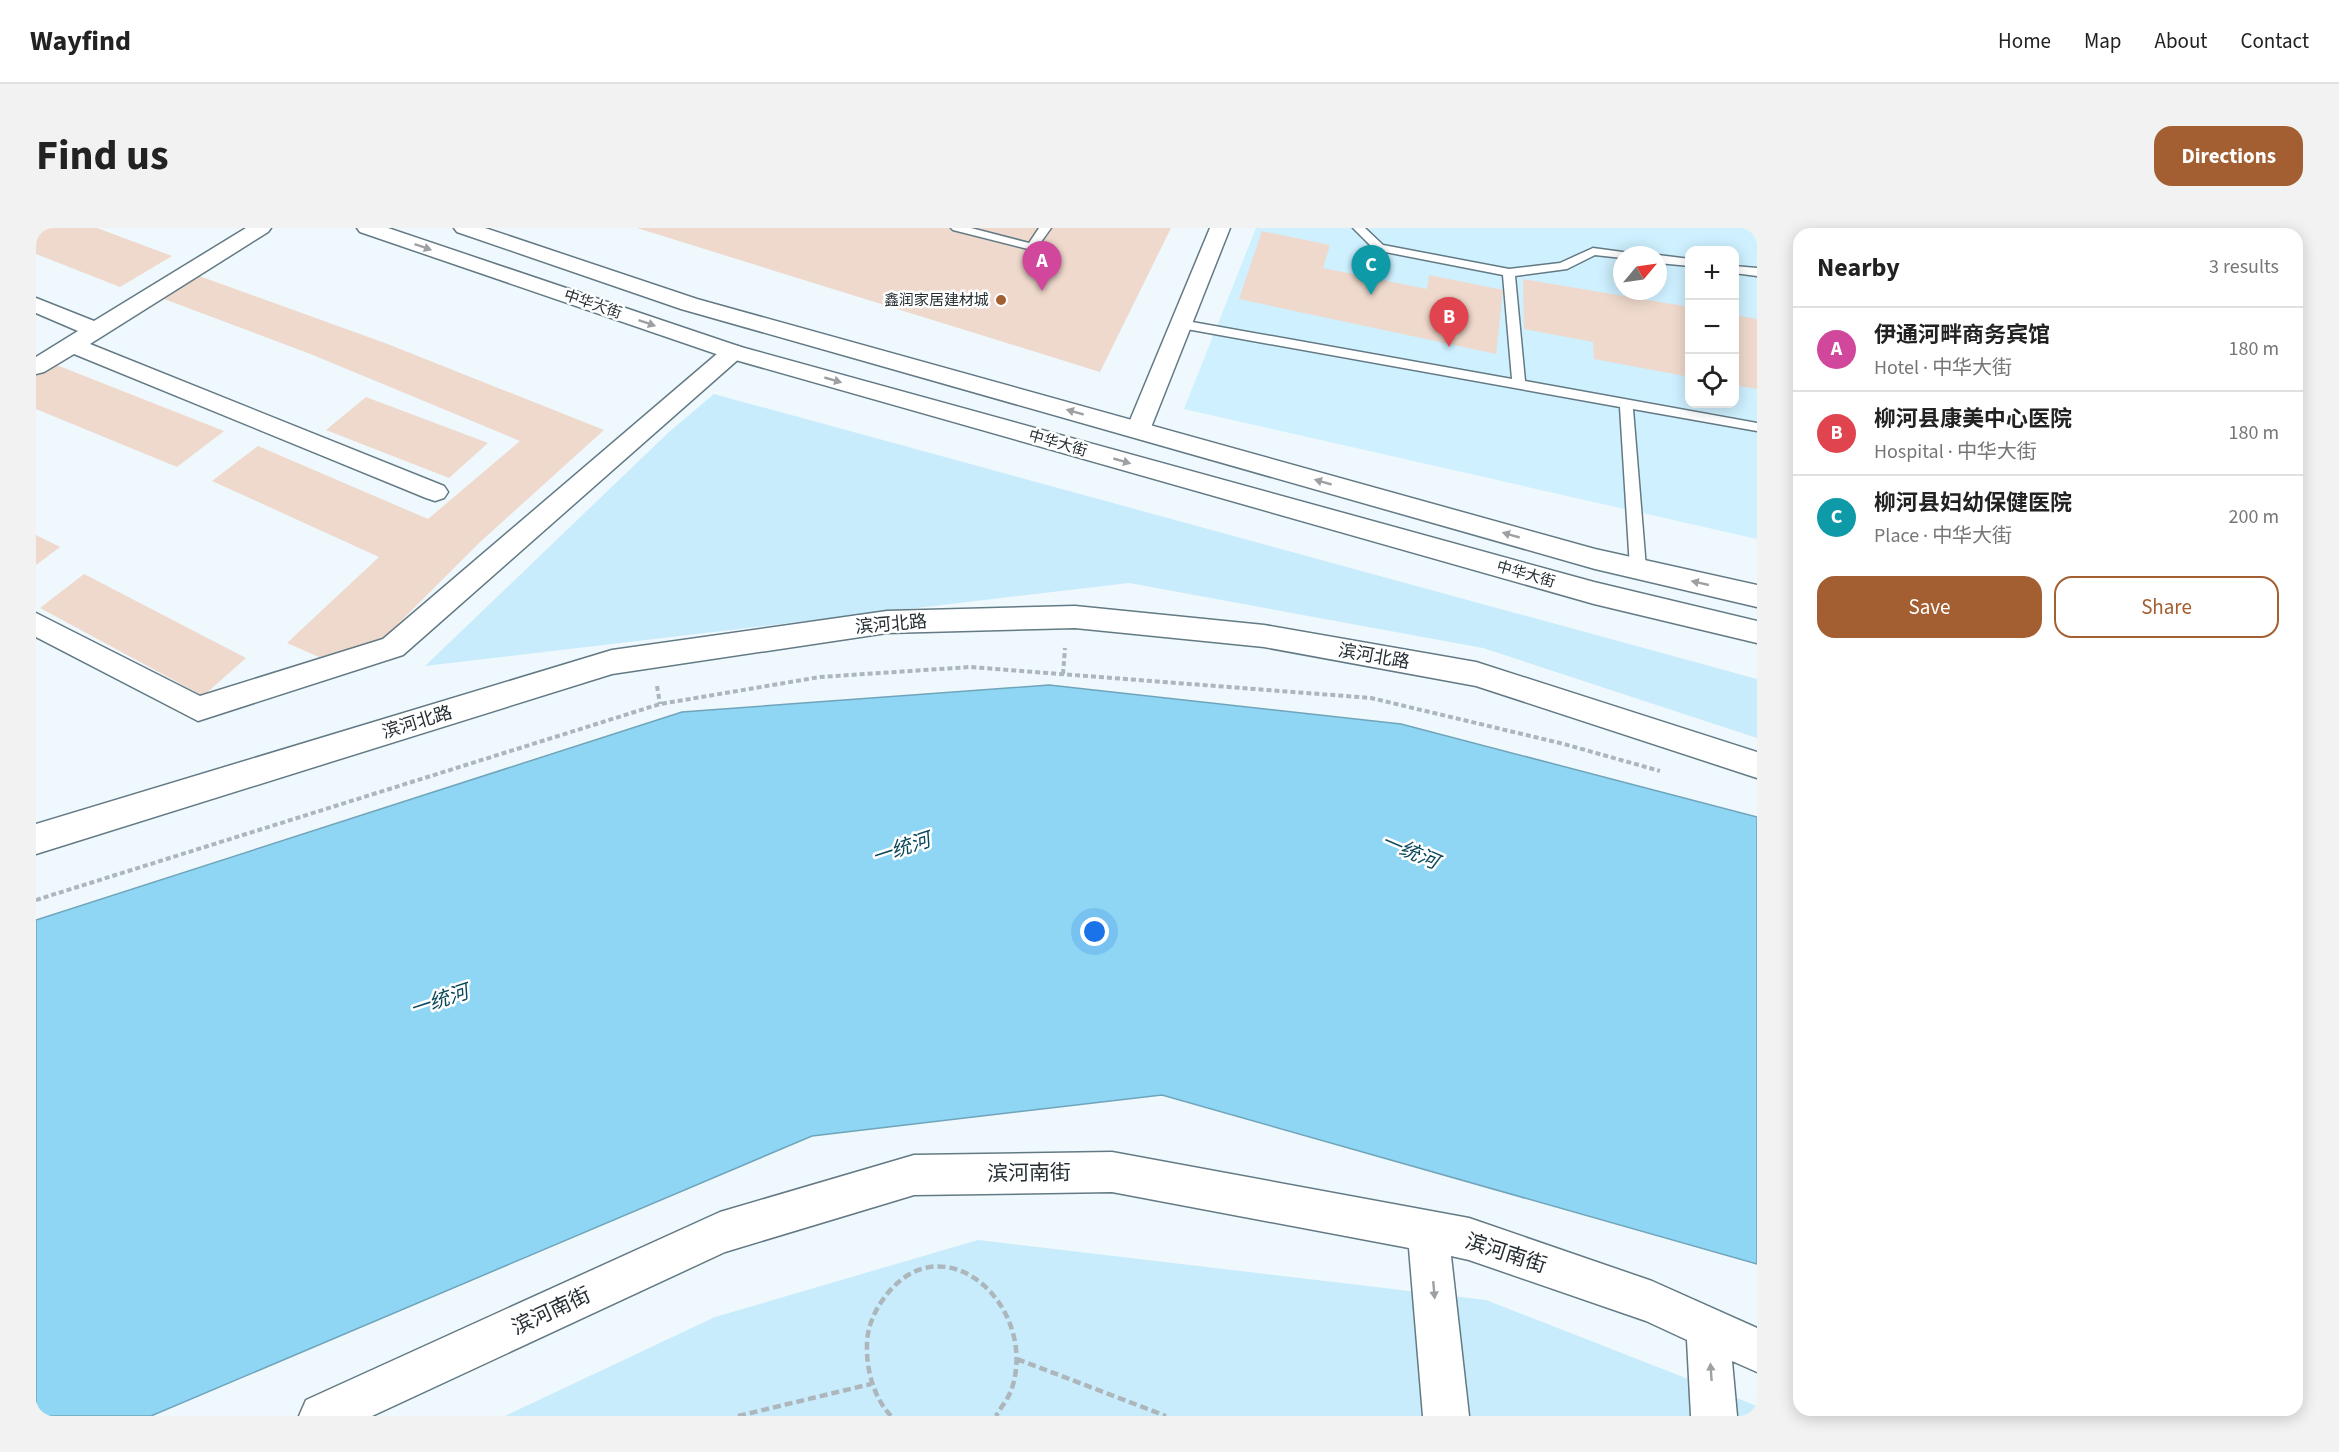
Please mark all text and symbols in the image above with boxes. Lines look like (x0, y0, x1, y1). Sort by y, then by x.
text: Wayfind (30, 21, 131, 61)
text: Home (1998, 26, 2051, 56)
text: Map (2084, 26, 2122, 56)
text: About (2155, 26, 2207, 56)
text: Contact (2240, 26, 2309, 56)
text: Find us (36, 126, 169, 186)
button: Directions (2154, 126, 2303, 186)
one-way arrow (414, 242, 432, 252)
pin: A (1022, 242, 1062, 291)
pin: C (1352, 245, 1390, 295)
north arrow (1613, 246, 1667, 300)
map controls (1685, 246, 1739, 408)
button: + (1685, 246, 1739, 300)
text: Nearby (1817, 249, 1900, 286)
text: 3 results (2209, 253, 2279, 281)
street label: 中华大街 (561, 285, 625, 324)
place label: 鑫润家居建材城 (884, 290, 989, 311)
marker: 鑫润家居建材城 (994, 293, 1008, 307)
pin: B (1430, 298, 1468, 347)
button: − (1685, 300, 1739, 354)
one-way arrow (638, 318, 656, 328)
text: 伊通河畔商务宾馆 (1874, 319, 2050, 351)
text: A (1831, 335, 1842, 363)
text: 180 m (2229, 335, 2279, 363)
button: locate (1685, 354, 1739, 408)
text: Hotel · 中华大街 (1874, 354, 2012, 382)
one-way arrow (825, 376, 843, 385)
text: 柳河县康美中心医院 (1874, 403, 2072, 435)
one-way arrow (1066, 407, 1084, 417)
text: B (1830, 419, 1843, 447)
text: 180 m (2229, 419, 2279, 447)
street label: 中华大街 (1026, 425, 1090, 462)
text: Hospital · 中华大街 (1874, 438, 2037, 466)
one-way arrow (1113, 457, 1131, 466)
one-way arrow (1314, 477, 1332, 486)
text: 柳河县妇幼保健医院 (1874, 487, 2072, 519)
text: C (1831, 503, 1842, 531)
text: 200 m (2229, 503, 2279, 531)
text: Place · 中华大街 (1874, 522, 2012, 550)
one-way arrow (1502, 530, 1520, 539)
street label: 中华大街 (1494, 556, 1558, 593)
button: Save (1817, 576, 2042, 638)
button: Share (2054, 576, 2279, 638)
one-way arrow (1691, 577, 1709, 587)
street label: 滨河北路 (854, 609, 928, 640)
street label: 滨河北路 (1336, 638, 1412, 675)
street label: 滨河北路 (379, 700, 455, 745)
water label: 一统河 (868, 825, 938, 872)
water label: 一统河 (1377, 827, 1446, 878)
your location (1080, 917, 1109, 946)
water label: 一统河 (406, 977, 476, 1024)
street label: 滨河南街 (987, 1157, 1071, 1189)
street label: 滨河南街 (1461, 1226, 1551, 1280)
street label: 滨河南街 (507, 1280, 595, 1342)
one-way arrow (1429, 1280, 1439, 1299)
one-way arrow (1706, 1362, 1715, 1381)

